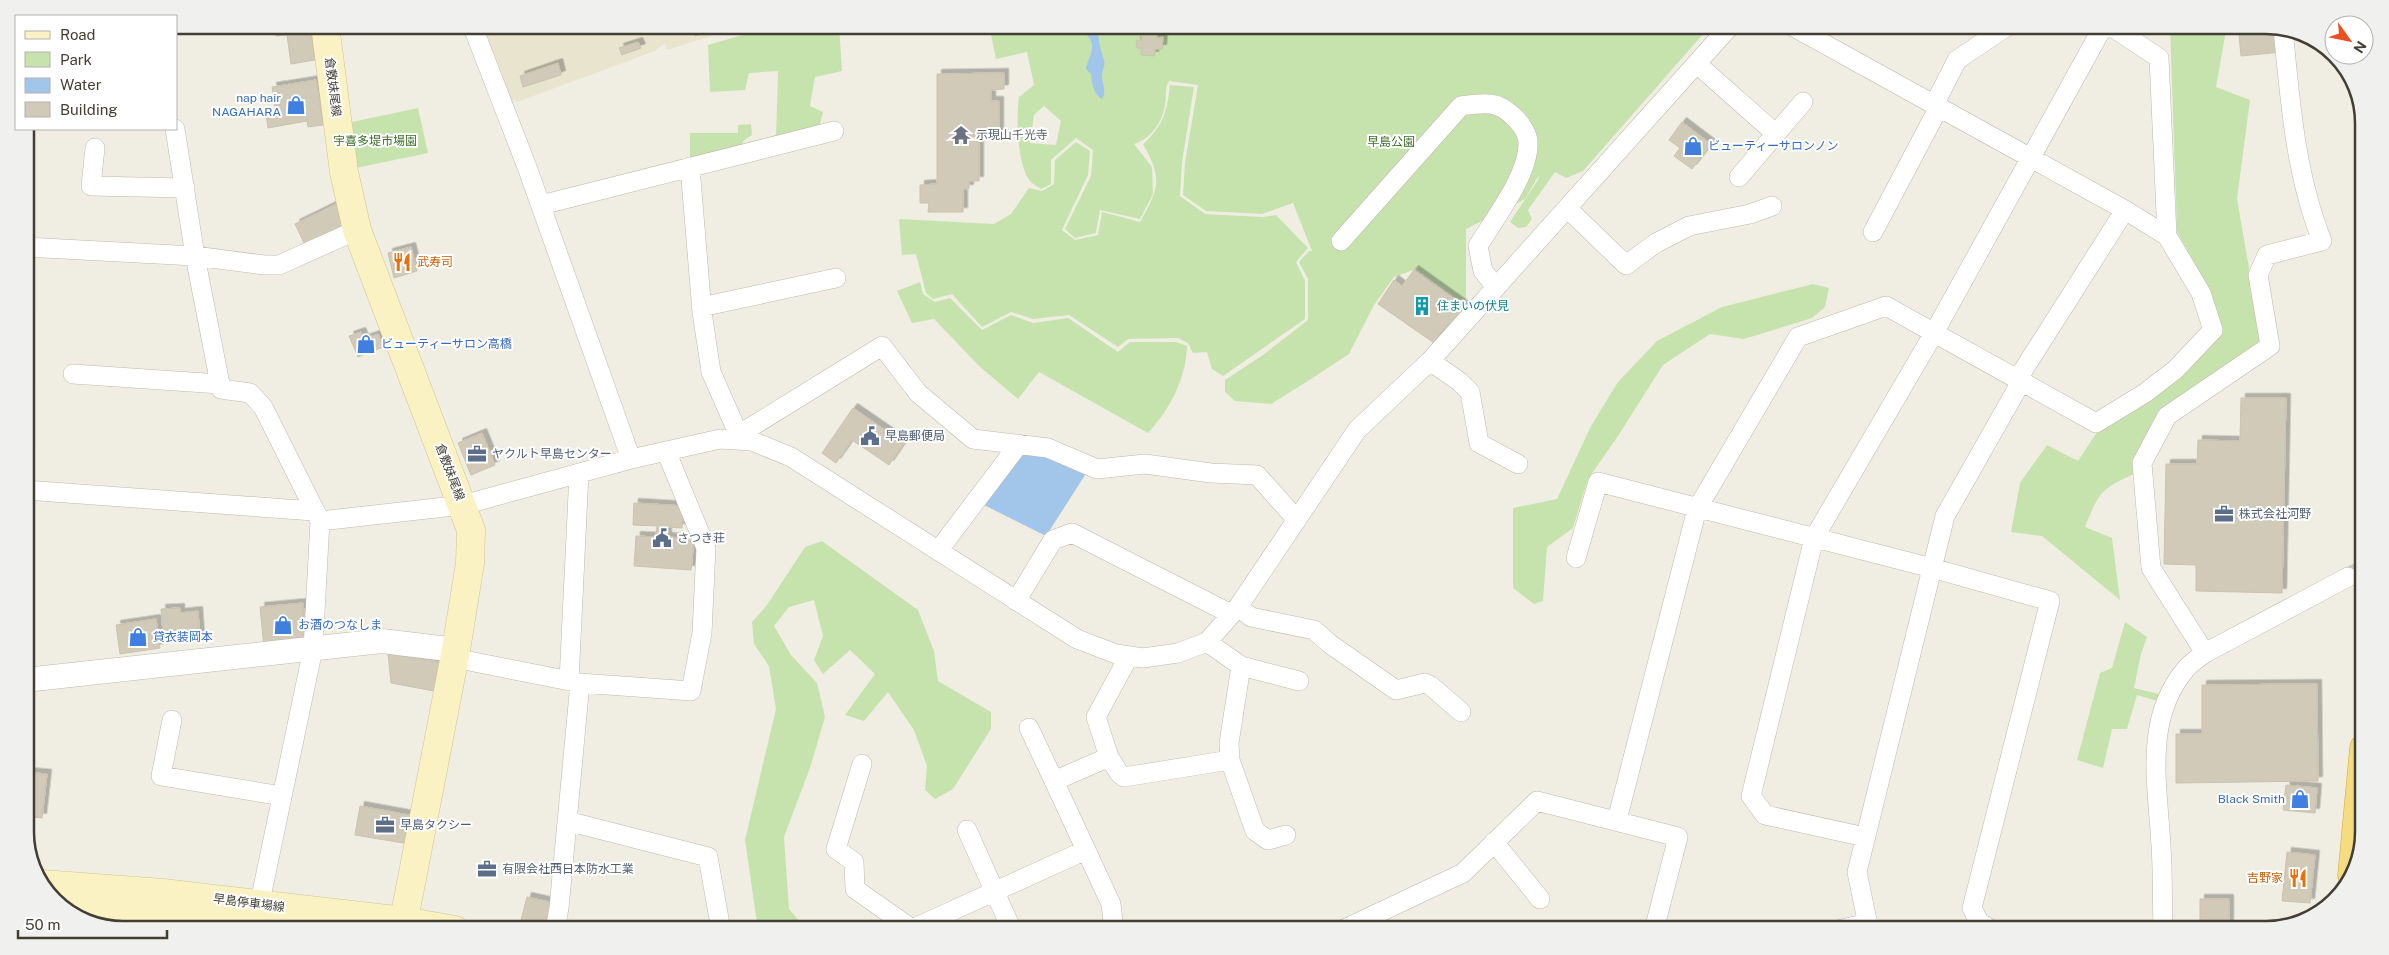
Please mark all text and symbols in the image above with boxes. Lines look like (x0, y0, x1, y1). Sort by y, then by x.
legend (15, 15, 178, 130)
north arrow (2324, 15, 2374, 65)
text: Road (60, 26, 96, 43)
text: N (2350, 38, 2370, 56)
text: Park (60, 51, 92, 68)
street label: 倉敷妹尾線 (322, 56, 344, 118)
text: Water (60, 76, 102, 93)
place label: nap hair NAGAHARA (212, 91, 281, 119)
shop icon: nap hair NAGAHARA (285, 94, 307, 116)
text: Building (60, 101, 118, 118)
temple icon: 示現山千光寺 (950, 124, 972, 146)
place label: 示現山千光寺 (976, 128, 1048, 142)
park label: 宇喜多堤市場園 (333, 134, 417, 148)
park label: 早島公園 (1367, 135, 1415, 149)
shop icon: ビューティーサロンノン (1682, 135, 1704, 157)
place label: ビューティーサロンノン (1708, 139, 1838, 153)
restaurant icon: 武寿司 (391, 251, 413, 273)
place label: 武寿司 (417, 255, 453, 269)
building icon: 住まいの伏見 (1411, 295, 1433, 317)
place label: 住まいの伏見 (1437, 299, 1509, 313)
shop icon: ビューティーサロン高橋 (355, 333, 377, 355)
place label: ビューティーサロン高橋 (381, 337, 512, 351)
public building icon: 早島郵便局 (859, 425, 881, 447)
place label: 早島郵便局 (885, 429, 945, 443)
street label: 倉敷妹尾線 (433, 441, 467, 503)
office icon: ヤクルト早島センター (466, 443, 488, 465)
place label: ヤクルト早島センター (492, 447, 612, 461)
office icon: 株式会社河野 (2213, 503, 2235, 525)
place label: 株式会社河野 (2239, 507, 2311, 521)
public building icon: さつき荘 (651, 527, 673, 549)
place label: さつき荘 (677, 531, 725, 545)
shop icon: お酒のつなしま (272, 614, 294, 636)
place label: お酒のつなしま (298, 618, 382, 632)
shop icon: 貸衣装岡本 (127, 626, 149, 648)
place label: 貸衣装岡本 (153, 630, 213, 644)
shop icon: Black Smith (2289, 788, 2311, 810)
place label: Black Smith (2218, 792, 2285, 806)
office icon: 早島タクシー (374, 814, 396, 836)
place label: 早島タクシー (400, 818, 472, 832)
office icon: 有限会社西日本防水工業 (476, 858, 498, 880)
place label: 有限会社西日本防水工業 (502, 862, 634, 876)
restaurant icon: 吉野家 (2287, 867, 2309, 889)
place label: 吉野家 (2247, 871, 2283, 885)
street label: 早島停車場線 (212, 892, 286, 914)
scale bar (18, 908, 166, 940)
text: 50 m (25, 916, 60, 933)

